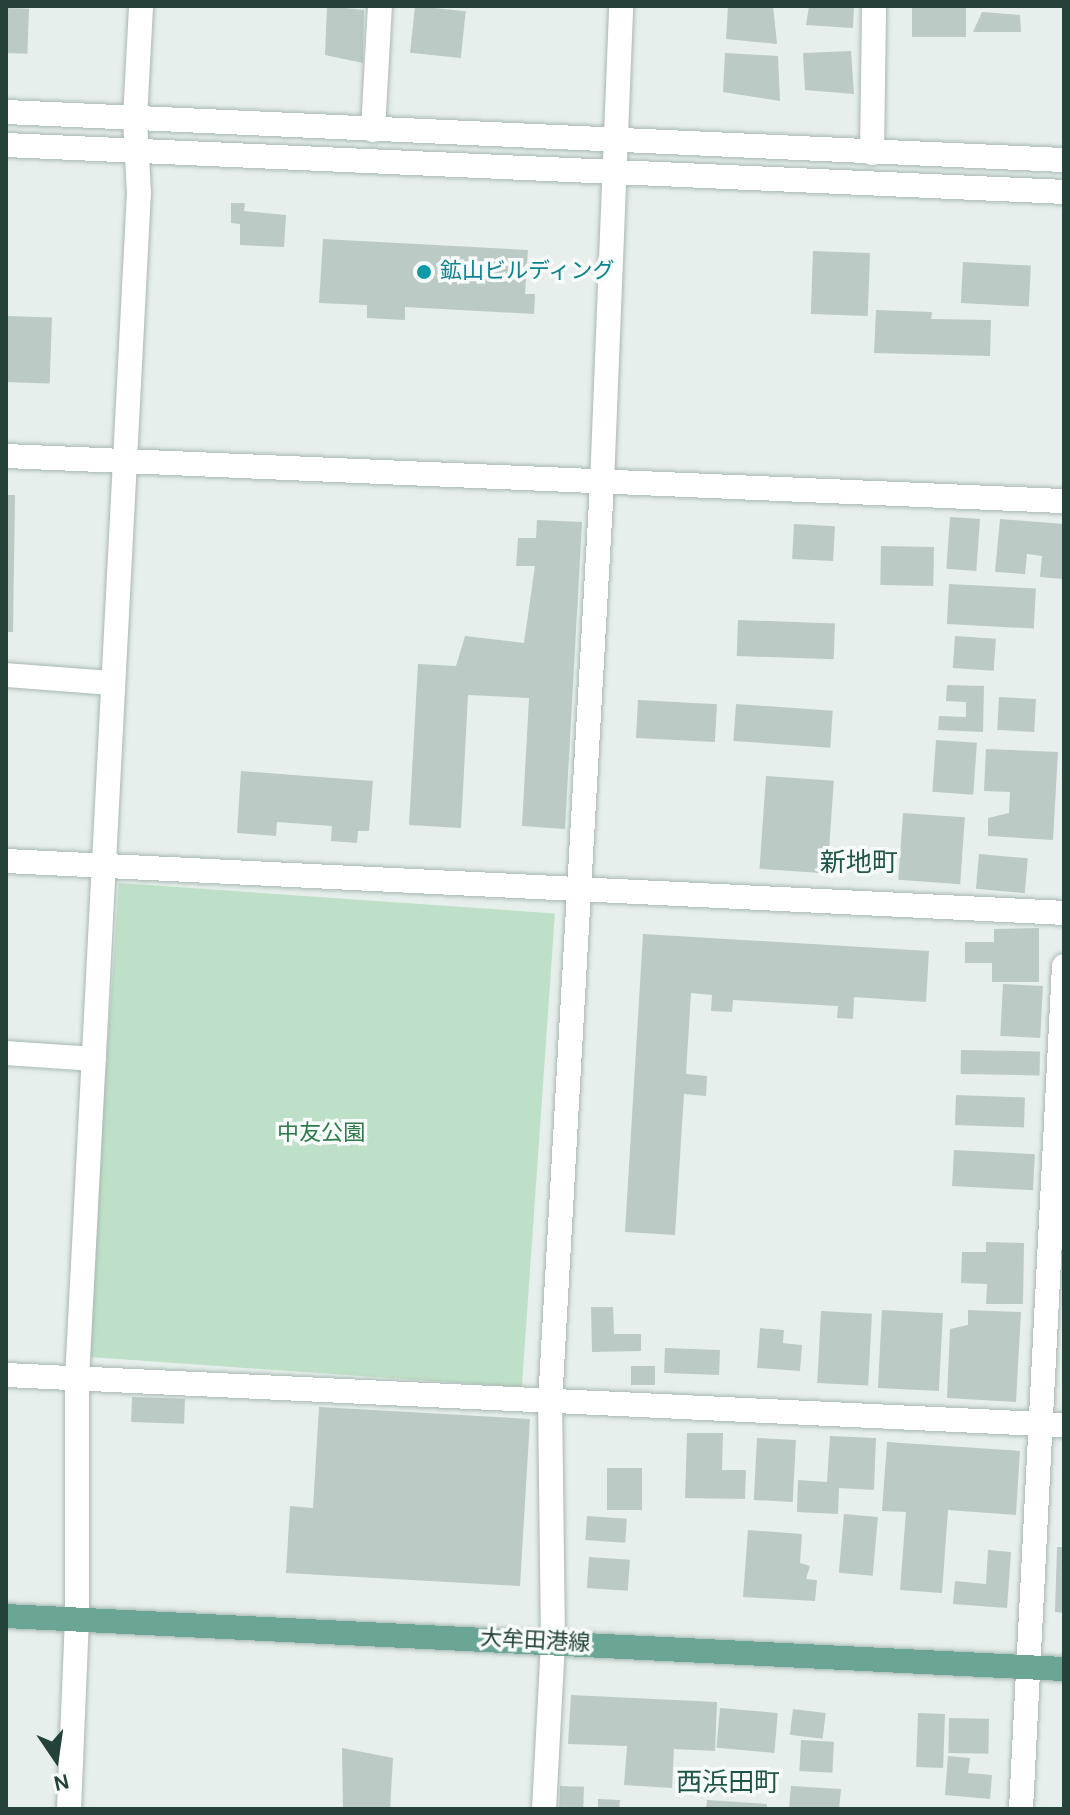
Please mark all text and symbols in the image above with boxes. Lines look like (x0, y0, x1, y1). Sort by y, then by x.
place label: 鉱山ビルディング (440, 259, 616, 285)
marker: 鉱山ビルディング (415, 263, 433, 281)
district label: 新地町 (820, 847, 898, 879)
park label: 中友公園 (277, 1121, 365, 1147)
street label: 大牟田港線 (479, 1625, 591, 1657)
north arrow (16, 1719, 96, 1799)
district label: 西浜田町 (676, 1767, 780, 1799)
text: N (51, 1768, 72, 1797)

